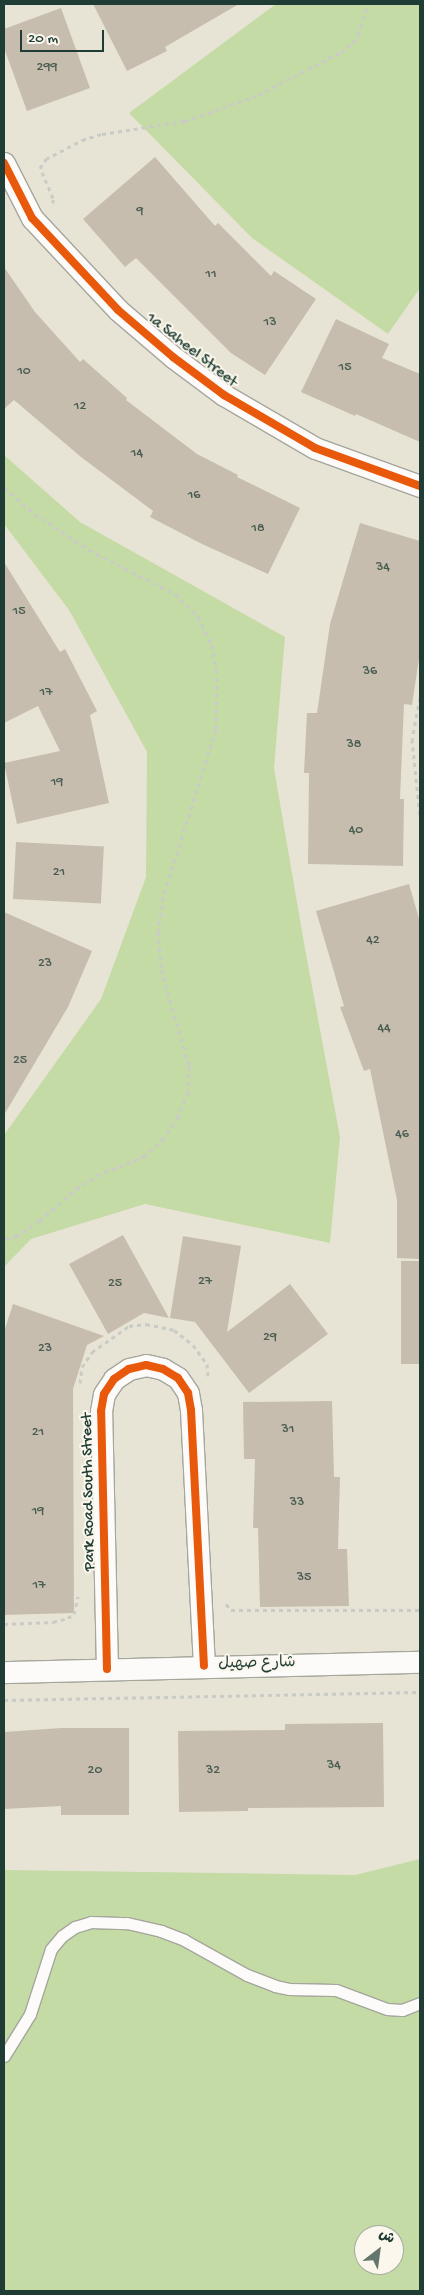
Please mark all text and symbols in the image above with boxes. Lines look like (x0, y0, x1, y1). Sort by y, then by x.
scale bar (22, 20, 106, 52)
text: 20 m (28, 30, 58, 48)
house number: 299 (37, 60, 57, 76)
house number: 9 (136, 204, 144, 220)
house number: 11 (205, 267, 217, 283)
street label: 1a Saheel Street (142, 309, 240, 393)
house number: 13 (264, 315, 276, 331)
house number: 15 (338, 360, 352, 376)
house number: 10 (17, 364, 31, 380)
house number: 12 (74, 399, 86, 415)
house number: 14 (131, 446, 143, 462)
house number: 16 (188, 488, 200, 504)
house number: 18 (251, 521, 265, 537)
house number: 34 (376, 560, 390, 576)
house number: 15 (12, 604, 26, 620)
house number: 36 (363, 664, 377, 680)
house number: 17 (40, 685, 52, 701)
house number: 38 (347, 737, 361, 753)
house number: 19 (51, 775, 63, 791)
house number: 40 (349, 823, 363, 839)
house number: 21 (53, 865, 65, 881)
house number: 42 (366, 933, 380, 949)
house number: 23 (38, 956, 52, 972)
house number: 44 (377, 1021, 391, 1037)
house number: 25 (13, 1053, 27, 1069)
house number: 46 (395, 1127, 409, 1143)
house number: 27 (198, 1274, 212, 1290)
house number: 25 (108, 1276, 122, 1292)
house number: 29 (263, 1330, 277, 1346)
house number: 23 (38, 1341, 52, 1357)
street label: Park Road South Street (79, 1413, 101, 1571)
house number: 31 (282, 1422, 294, 1438)
house number: 21 (32, 1425, 44, 1441)
house number: 33 (290, 1495, 304, 1511)
house number: 19 (32, 1504, 44, 1520)
house number: 35 (297, 1570, 311, 1586)
house number: 17 (33, 1578, 45, 1594)
street label: شارع صهيل (218, 1655, 296, 1675)
house number: 34 (327, 1758, 341, 1774)
house number: 20 (88, 1763, 102, 1779)
house number: 32 (206, 1763, 220, 1779)
north arrow (354, 2225, 404, 2275)
text: ش (375, 2226, 397, 2249)

